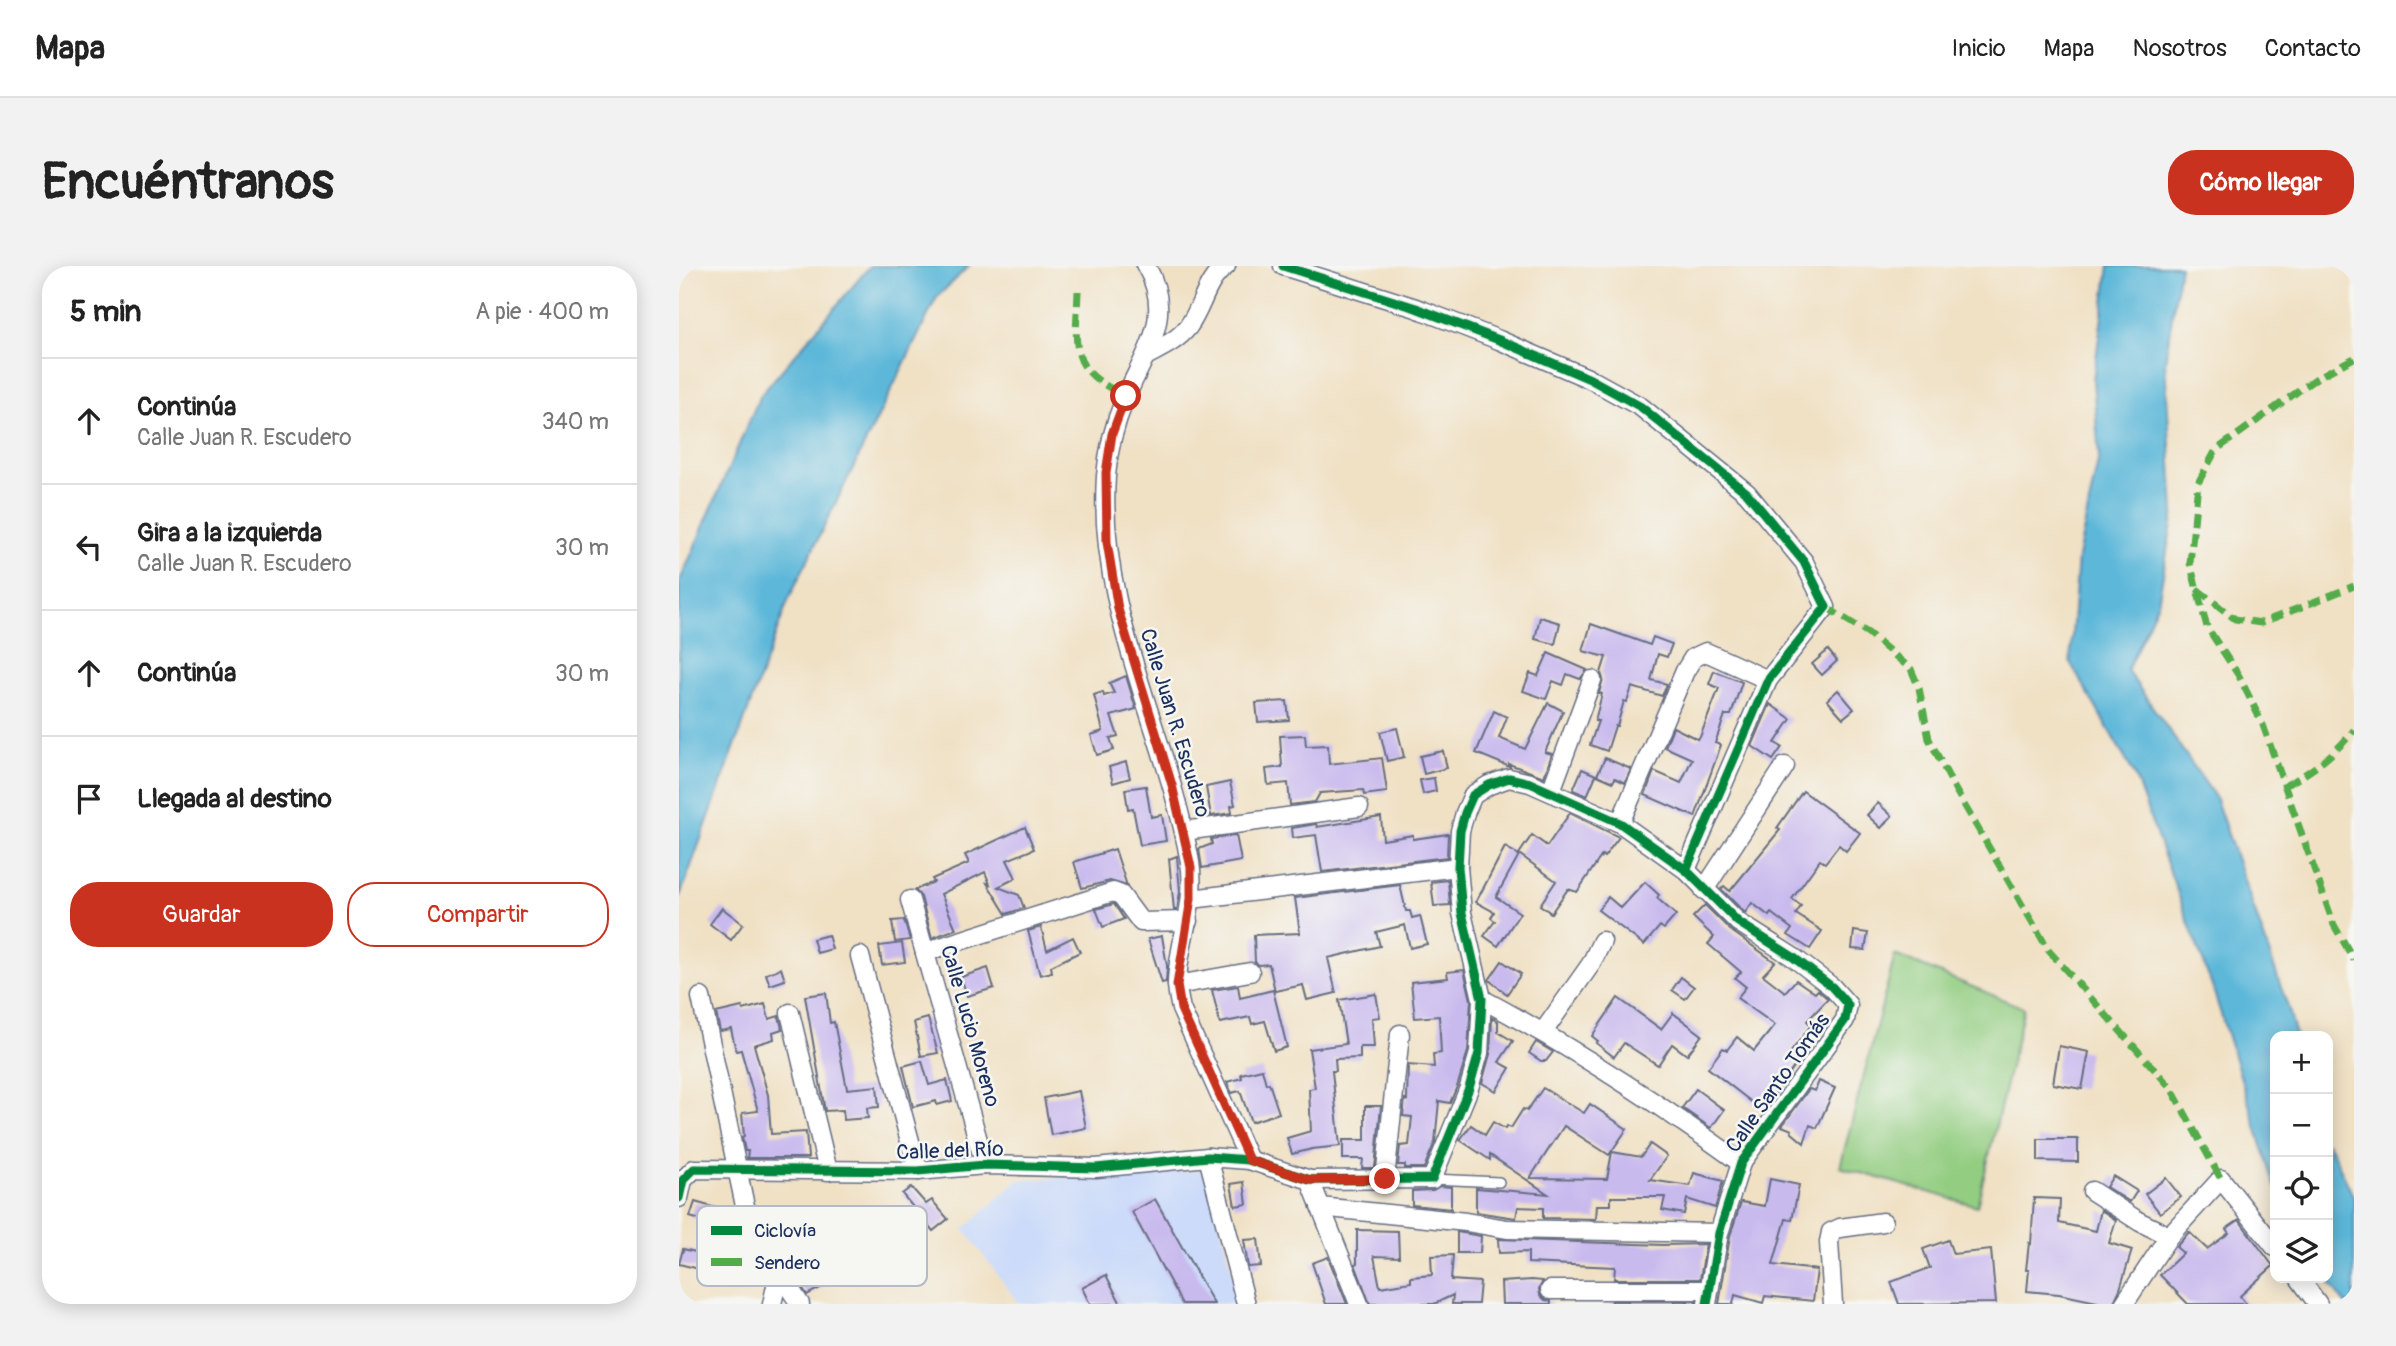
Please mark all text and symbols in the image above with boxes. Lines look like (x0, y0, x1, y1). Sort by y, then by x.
text: Mapa (35, 28, 105, 69)
text: Inicio (1952, 34, 2006, 63)
text: Mapa (2044, 34, 2095, 63)
text: Nosotros (2133, 34, 2227, 63)
text: Contacto (2265, 34, 2361, 63)
button: Cómo llegar (2168, 150, 2354, 215)
text: Encuéntranos (42, 152, 334, 213)
text: 5 min (70, 293, 141, 330)
text: A pie · 400 m (475, 297, 609, 326)
route start (1110, 380, 1141, 411)
text: Continúa (137, 391, 236, 423)
icon: ahead (70, 402, 108, 440)
text: 340 m (542, 407, 609, 436)
text: Calle Juan R. Escudero (137, 423, 352, 452)
text: Gira a la izquierda (137, 517, 322, 549)
icon: left (70, 528, 108, 566)
text: 30 m (555, 533, 609, 562)
text: Calle Juan R. Escudero (137, 549, 352, 578)
street label: Calle Juan R. Escudero (1133, 625, 1217, 821)
icon: ahead (70, 654, 108, 692)
text: Continúa (137, 657, 236, 689)
text: 30 m (555, 659, 609, 688)
icon: arrive (70, 780, 108, 818)
text: Llegada al destino (137, 783, 332, 815)
button: Guardar (70, 882, 333, 947)
button: Compartir (347, 882, 609, 947)
street label: Calle Lucio Moreno (934, 942, 1006, 1110)
street label: Calle Santo Tomás (1720, 1008, 1836, 1158)
map controls (2270, 1031, 2333, 1283)
button: + (2270, 1031, 2333, 1094)
button: − (2270, 1094, 2333, 1157)
street label: Calle del Río (896, 1136, 1004, 1166)
button: locate (2270, 1157, 2333, 1220)
route end (1369, 1163, 1400, 1194)
legend (697, 1206, 927, 1286)
text: Ciclovía (754, 1219, 816, 1243)
button: layers (2270, 1220, 2333, 1283)
text: Sendero (754, 1251, 820, 1275)

